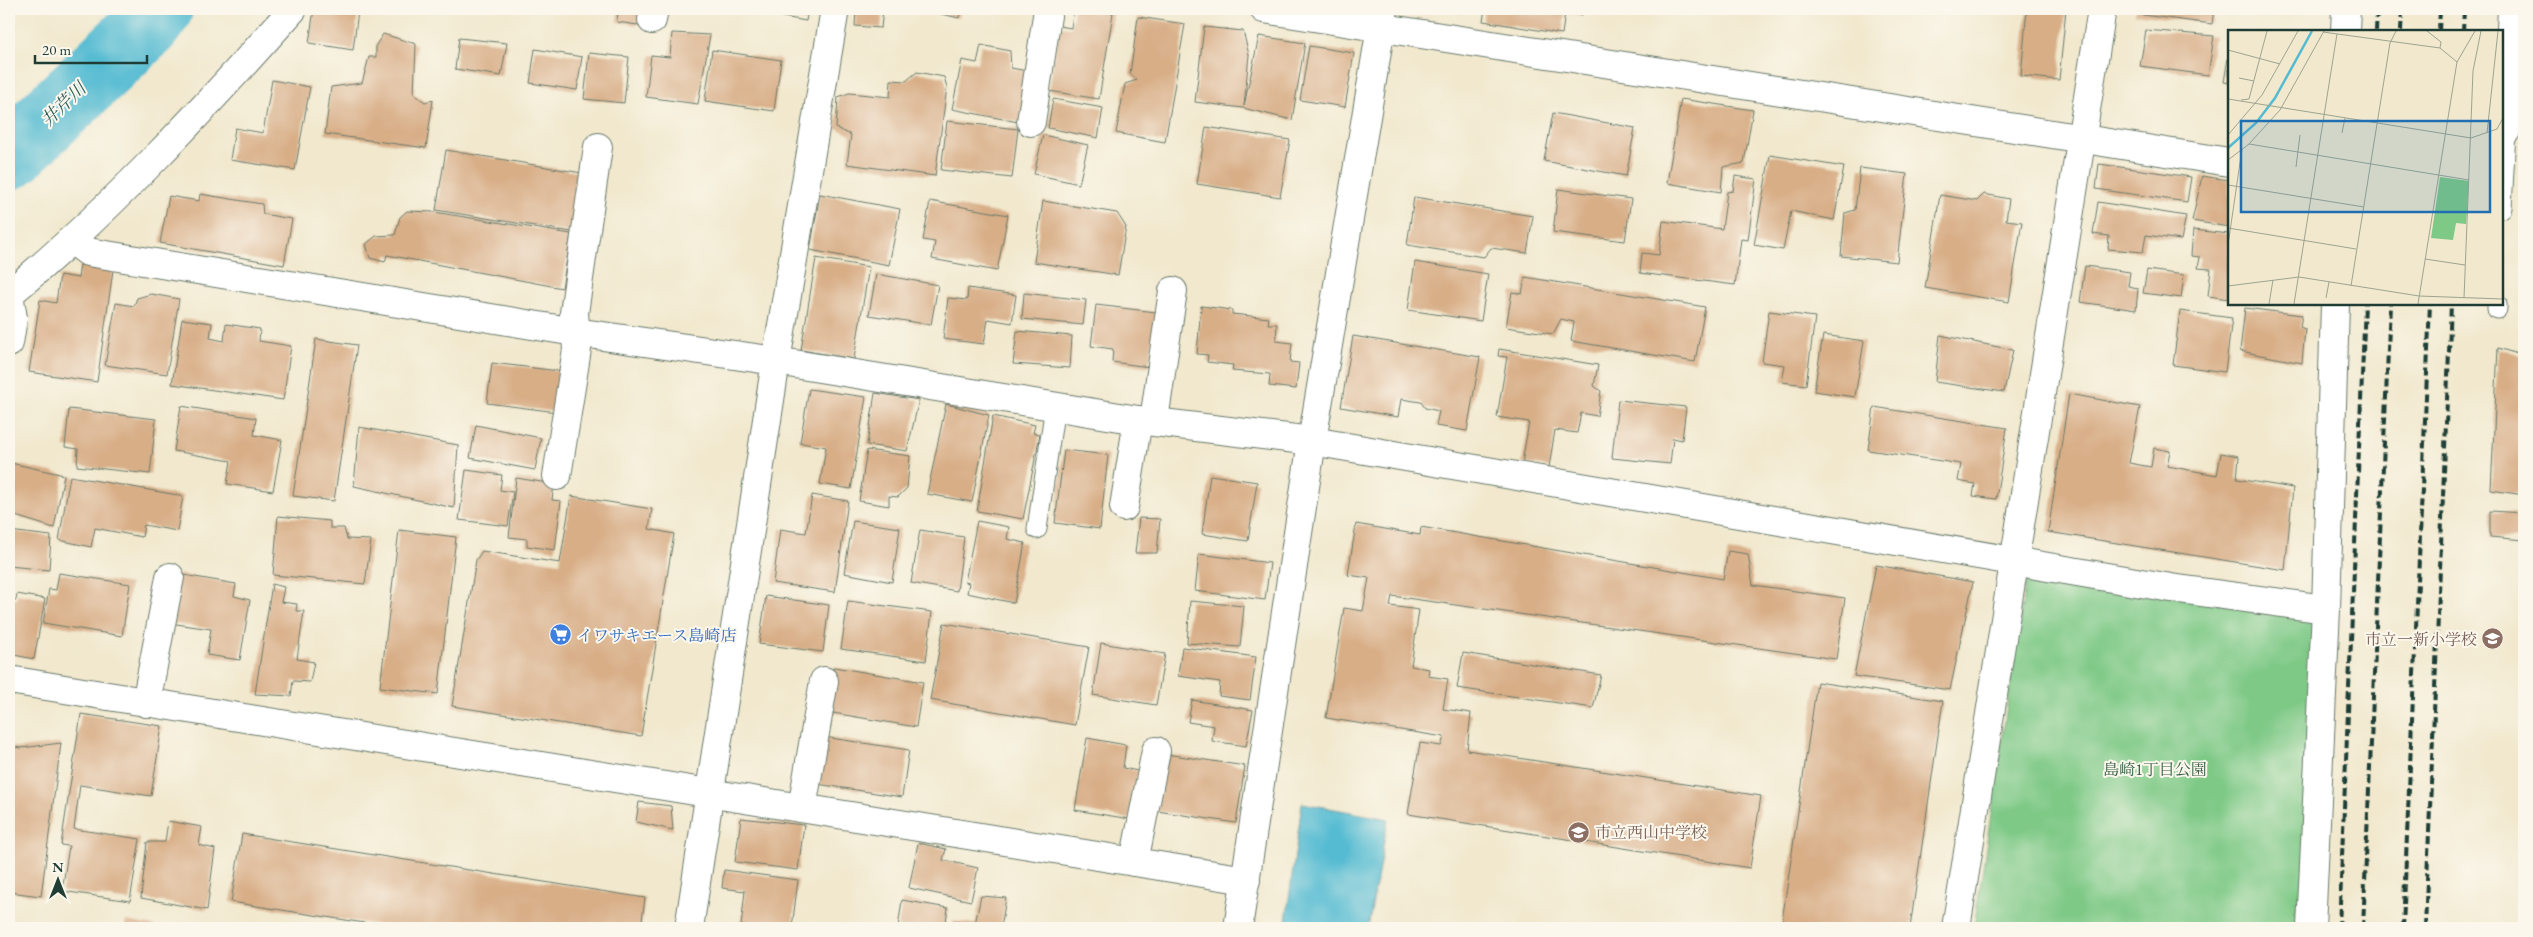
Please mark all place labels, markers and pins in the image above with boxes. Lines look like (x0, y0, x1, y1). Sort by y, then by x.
supermarket icon: イワサキエース島崎店 (549, 623, 573, 647)
place label: イワサキエース島崎店 (577, 625, 736, 646)
school or university icon: 市立一新小学校 (2481, 627, 2505, 651)
place label: 市立一新小学校 (2365, 629, 2477, 650)
school or university icon: 市立西山中学校 (1567, 820, 1591, 844)
place label: 市立西山中学校 (1595, 822, 1707, 843)

